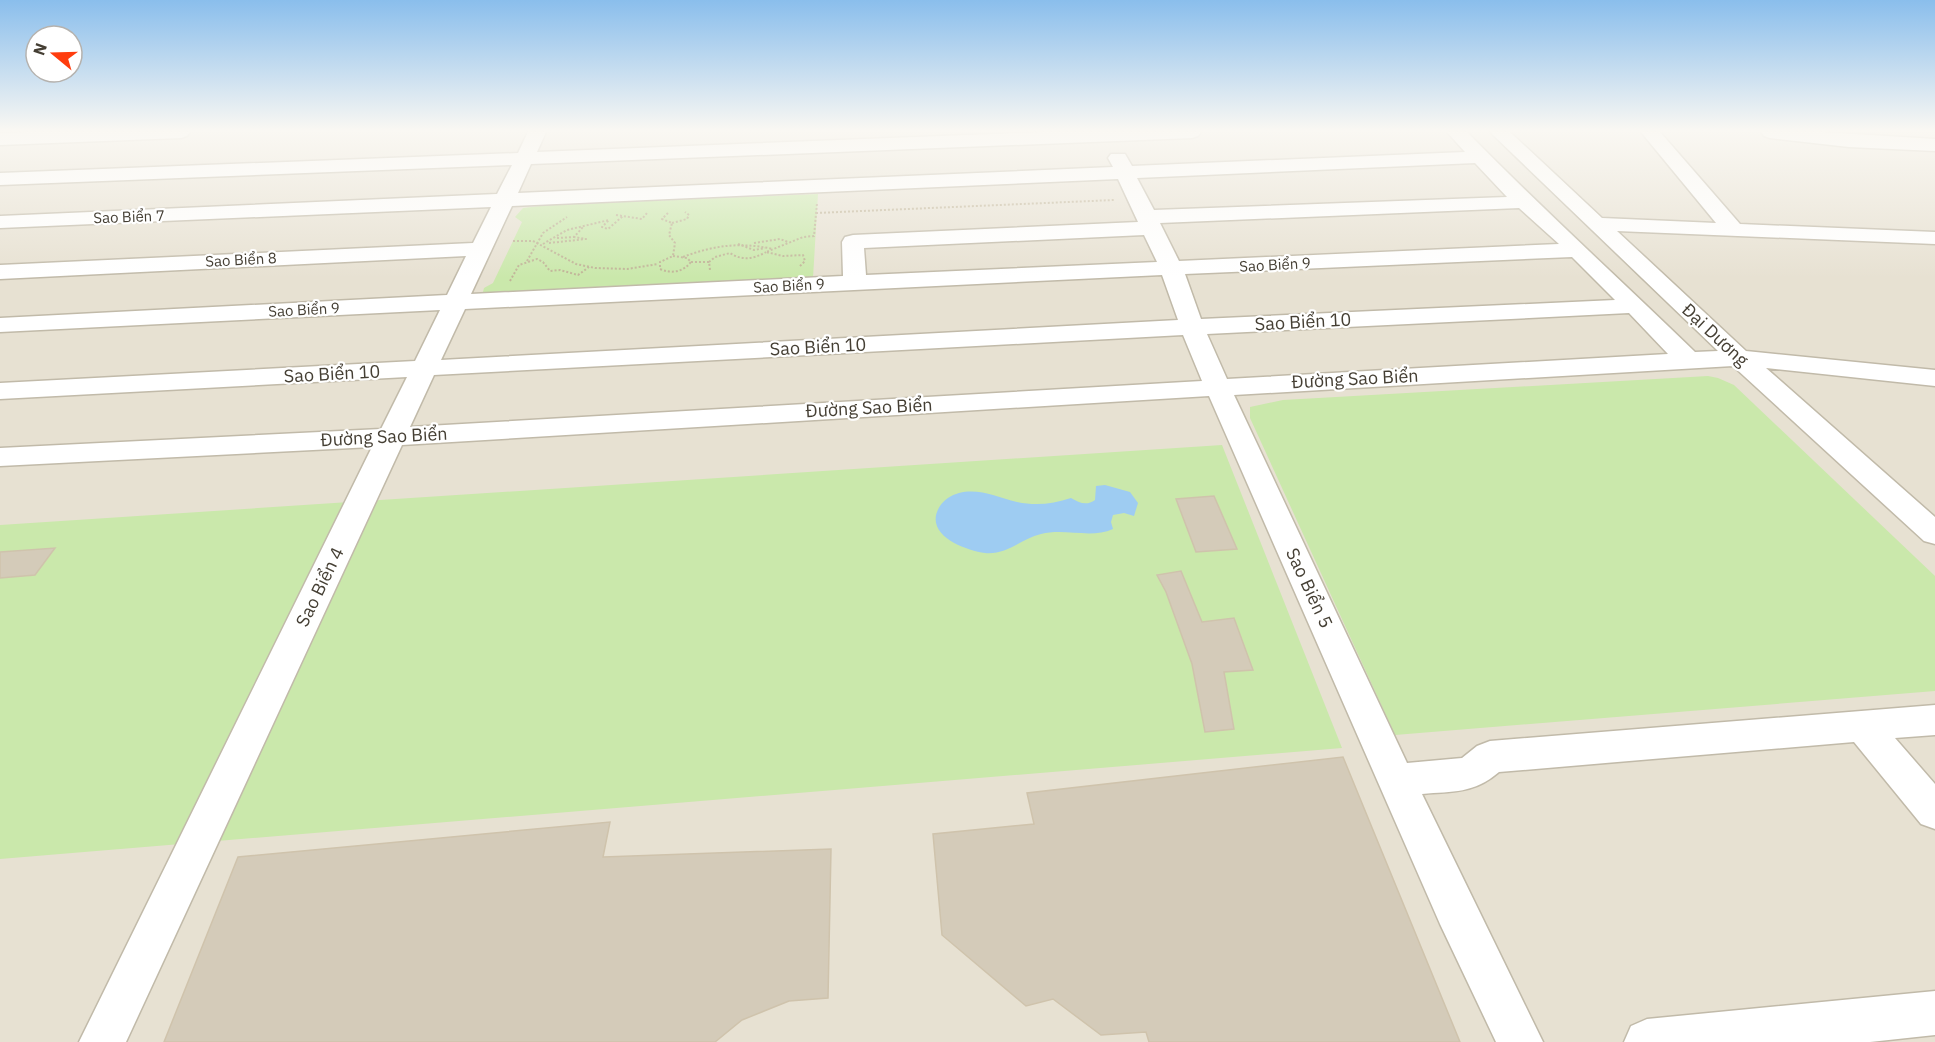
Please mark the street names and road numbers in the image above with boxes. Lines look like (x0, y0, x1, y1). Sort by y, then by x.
street label: Sao Biển 7 (93, 206, 165, 227)
street label: Sao Biển 8 (205, 248, 277, 271)
street label: Sao Biển 9 (1239, 253, 1311, 276)
street label: Sao Biển 9 (753, 274, 825, 297)
street label: Sao Biển 9 (268, 298, 340, 321)
street label: Đại Dương (1677, 298, 1754, 372)
street label: Sao Biển 10 (1254, 307, 1352, 336)
street label: Sao Biển 10 (769, 332, 867, 361)
street label: Sao Biển 10 (283, 359, 381, 388)
street label: Đường Sao Biển (1291, 364, 1419, 393)
street label: Đường Sao Biển (805, 393, 933, 422)
street label: Đường Sao Biển (320, 422, 448, 451)
street label: Sao Biển 4 (290, 543, 349, 630)
street label: Sao Biển 5 (1281, 544, 1338, 632)

